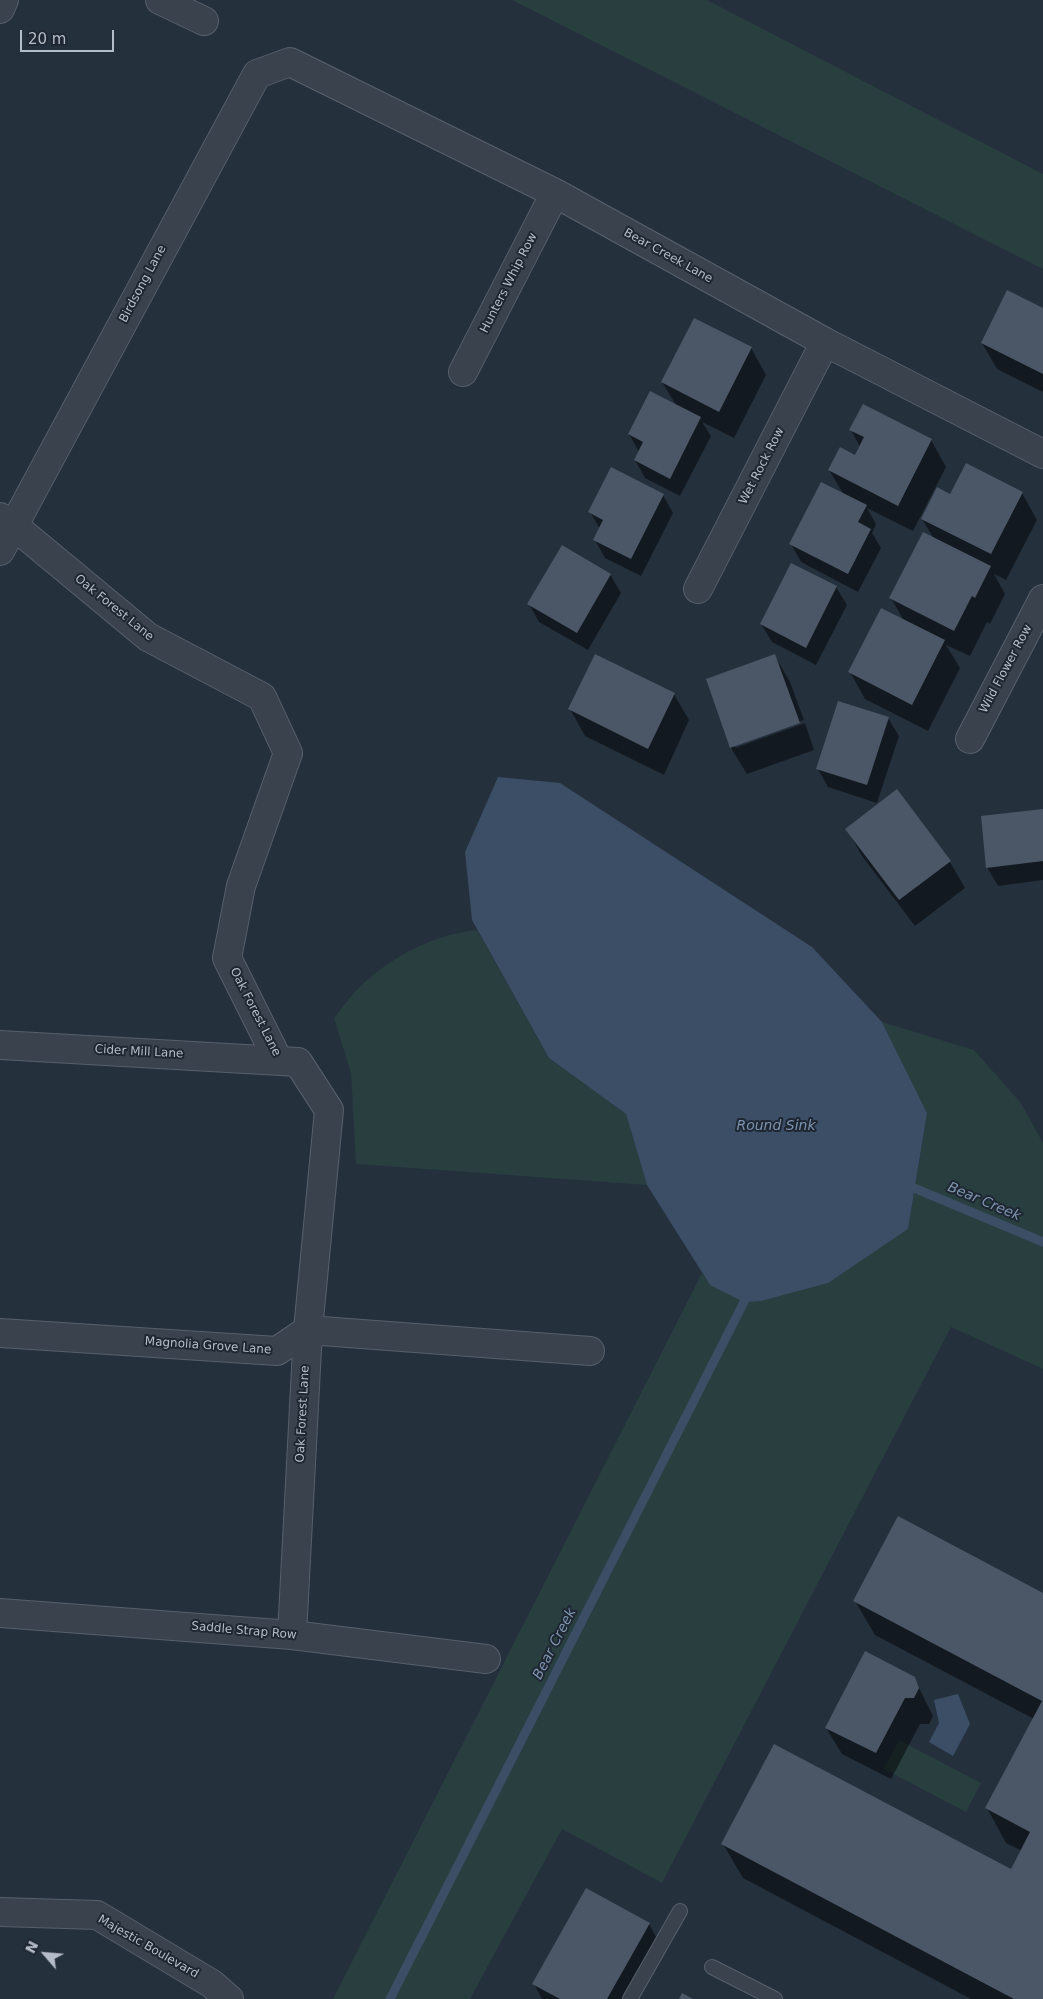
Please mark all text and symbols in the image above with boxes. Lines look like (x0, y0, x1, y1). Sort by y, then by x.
scale bar (22, 20, 116, 52)
text: 20 m (28, 30, 66, 48)
street label: Bear Creek Lane (621, 226, 715, 286)
street label: Hunters Whip Row (477, 230, 541, 336)
street label: Birdsong Lane (117, 243, 169, 325)
street label: Wet Rock Row (736, 425, 788, 507)
street label: Oak Forest Lane (72, 572, 156, 644)
street label: Wild Flower Row (977, 622, 1035, 716)
street label: Oak Forest Lane (227, 965, 283, 1059)
street label: Cider Mill Lane (94, 1042, 184, 1062)
water label: Round Sink (736, 1118, 816, 1134)
water label: Bear Creek (945, 1179, 1023, 1225)
street label: Magnolia Grove Lane (144, 1334, 272, 1358)
street label: Oak Forest Lane (293, 1365, 313, 1463)
water label: Bear Creek (530, 1605, 580, 1683)
street label: Saddle Strap Row (191, 1619, 297, 1643)
street label: Majestic Boulevard (95, 1912, 201, 1982)
north arrow (20, 1929, 70, 1979)
text: N (22, 1938, 41, 1956)

